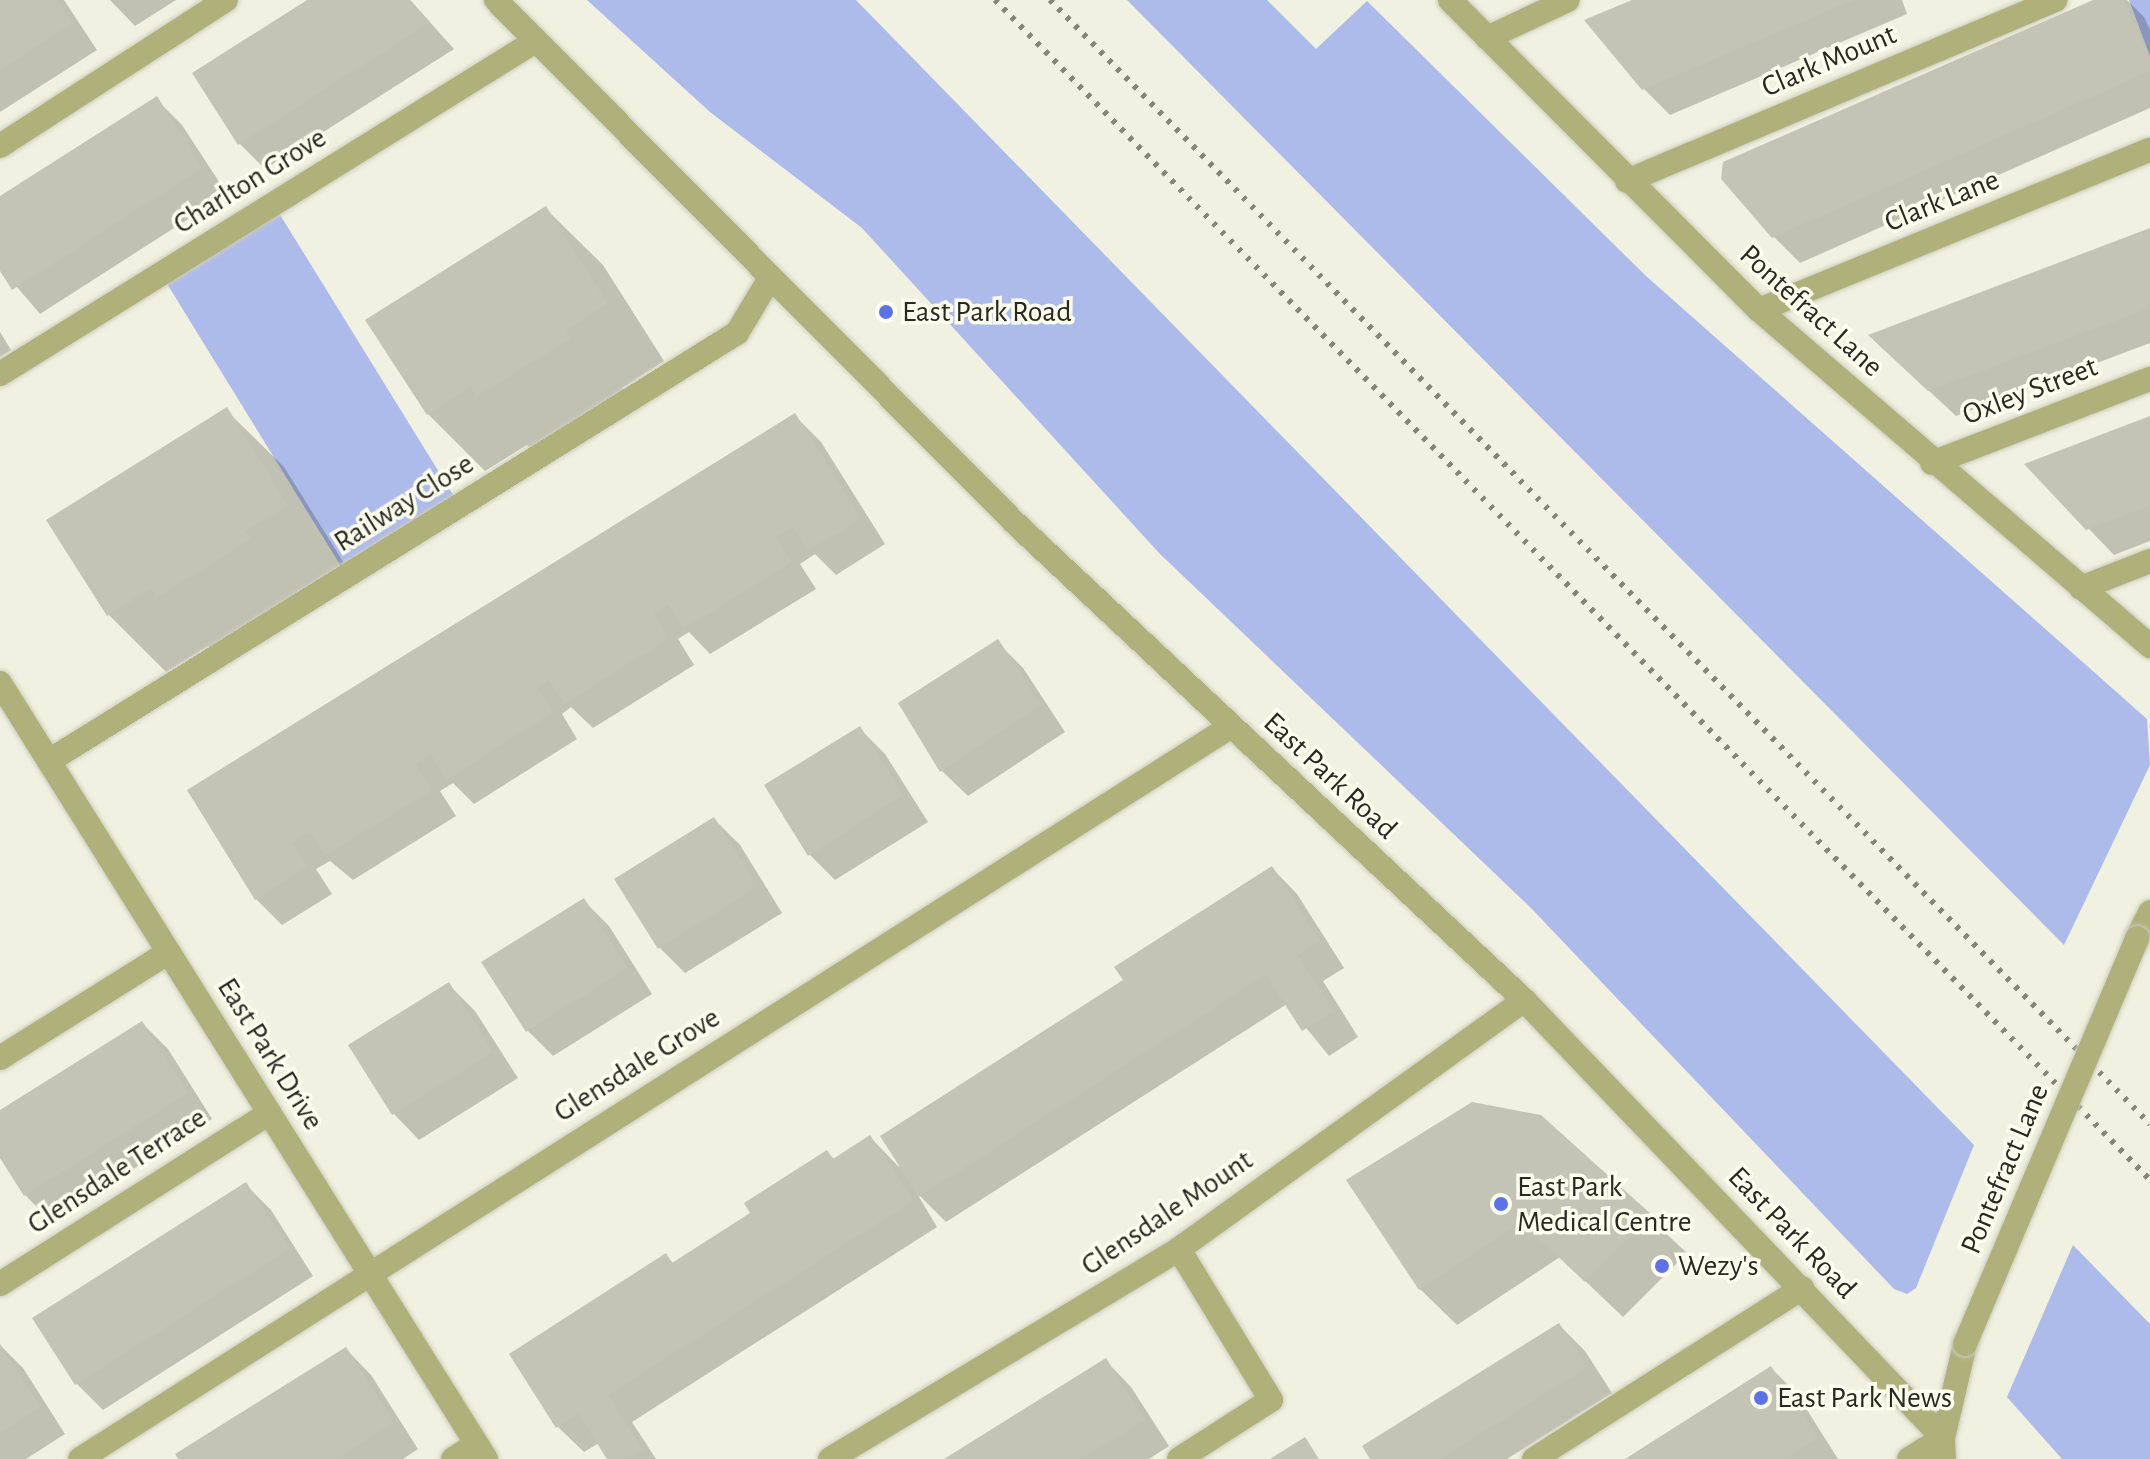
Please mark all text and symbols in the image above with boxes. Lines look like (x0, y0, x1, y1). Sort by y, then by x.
street label: Clark Mount (1756, 17, 1902, 105)
street label: Charlton Grove (167, 120, 333, 242)
street label: Clark Lane (1880, 162, 2004, 240)
street label: Pontefract Lane (1732, 237, 1890, 385)
place label: East Park Road (902, 294, 1072, 330)
marker: East Park Road (877, 303, 895, 321)
street label: Oxley Street (1957, 349, 2103, 433)
street label: Railway Close (327, 446, 481, 560)
street label: East Park Road (1256, 705, 1404, 847)
street label: East Park Drive (209, 971, 331, 1137)
street label: Glensdale Grove (547, 1000, 727, 1130)
street label: Pontefract Lane (1953, 1079, 2057, 1259)
street label: Glensdale Terrace (21, 1100, 213, 1242)
street label: Glensdale Mount (1074, 1142, 1260, 1284)
street label: East Park Road (1720, 1159, 1864, 1307)
place label: East Park Medical Centre (1517, 1169, 1692, 1240)
marker: East Park Medical Centre (1492, 1195, 1510, 1213)
place label: Wezy's (1678, 1248, 1759, 1284)
marker: Wezy's (1653, 1257, 1671, 1275)
place label: East Park News (1777, 1380, 1952, 1416)
marker: East Park News (1752, 1389, 1770, 1407)

